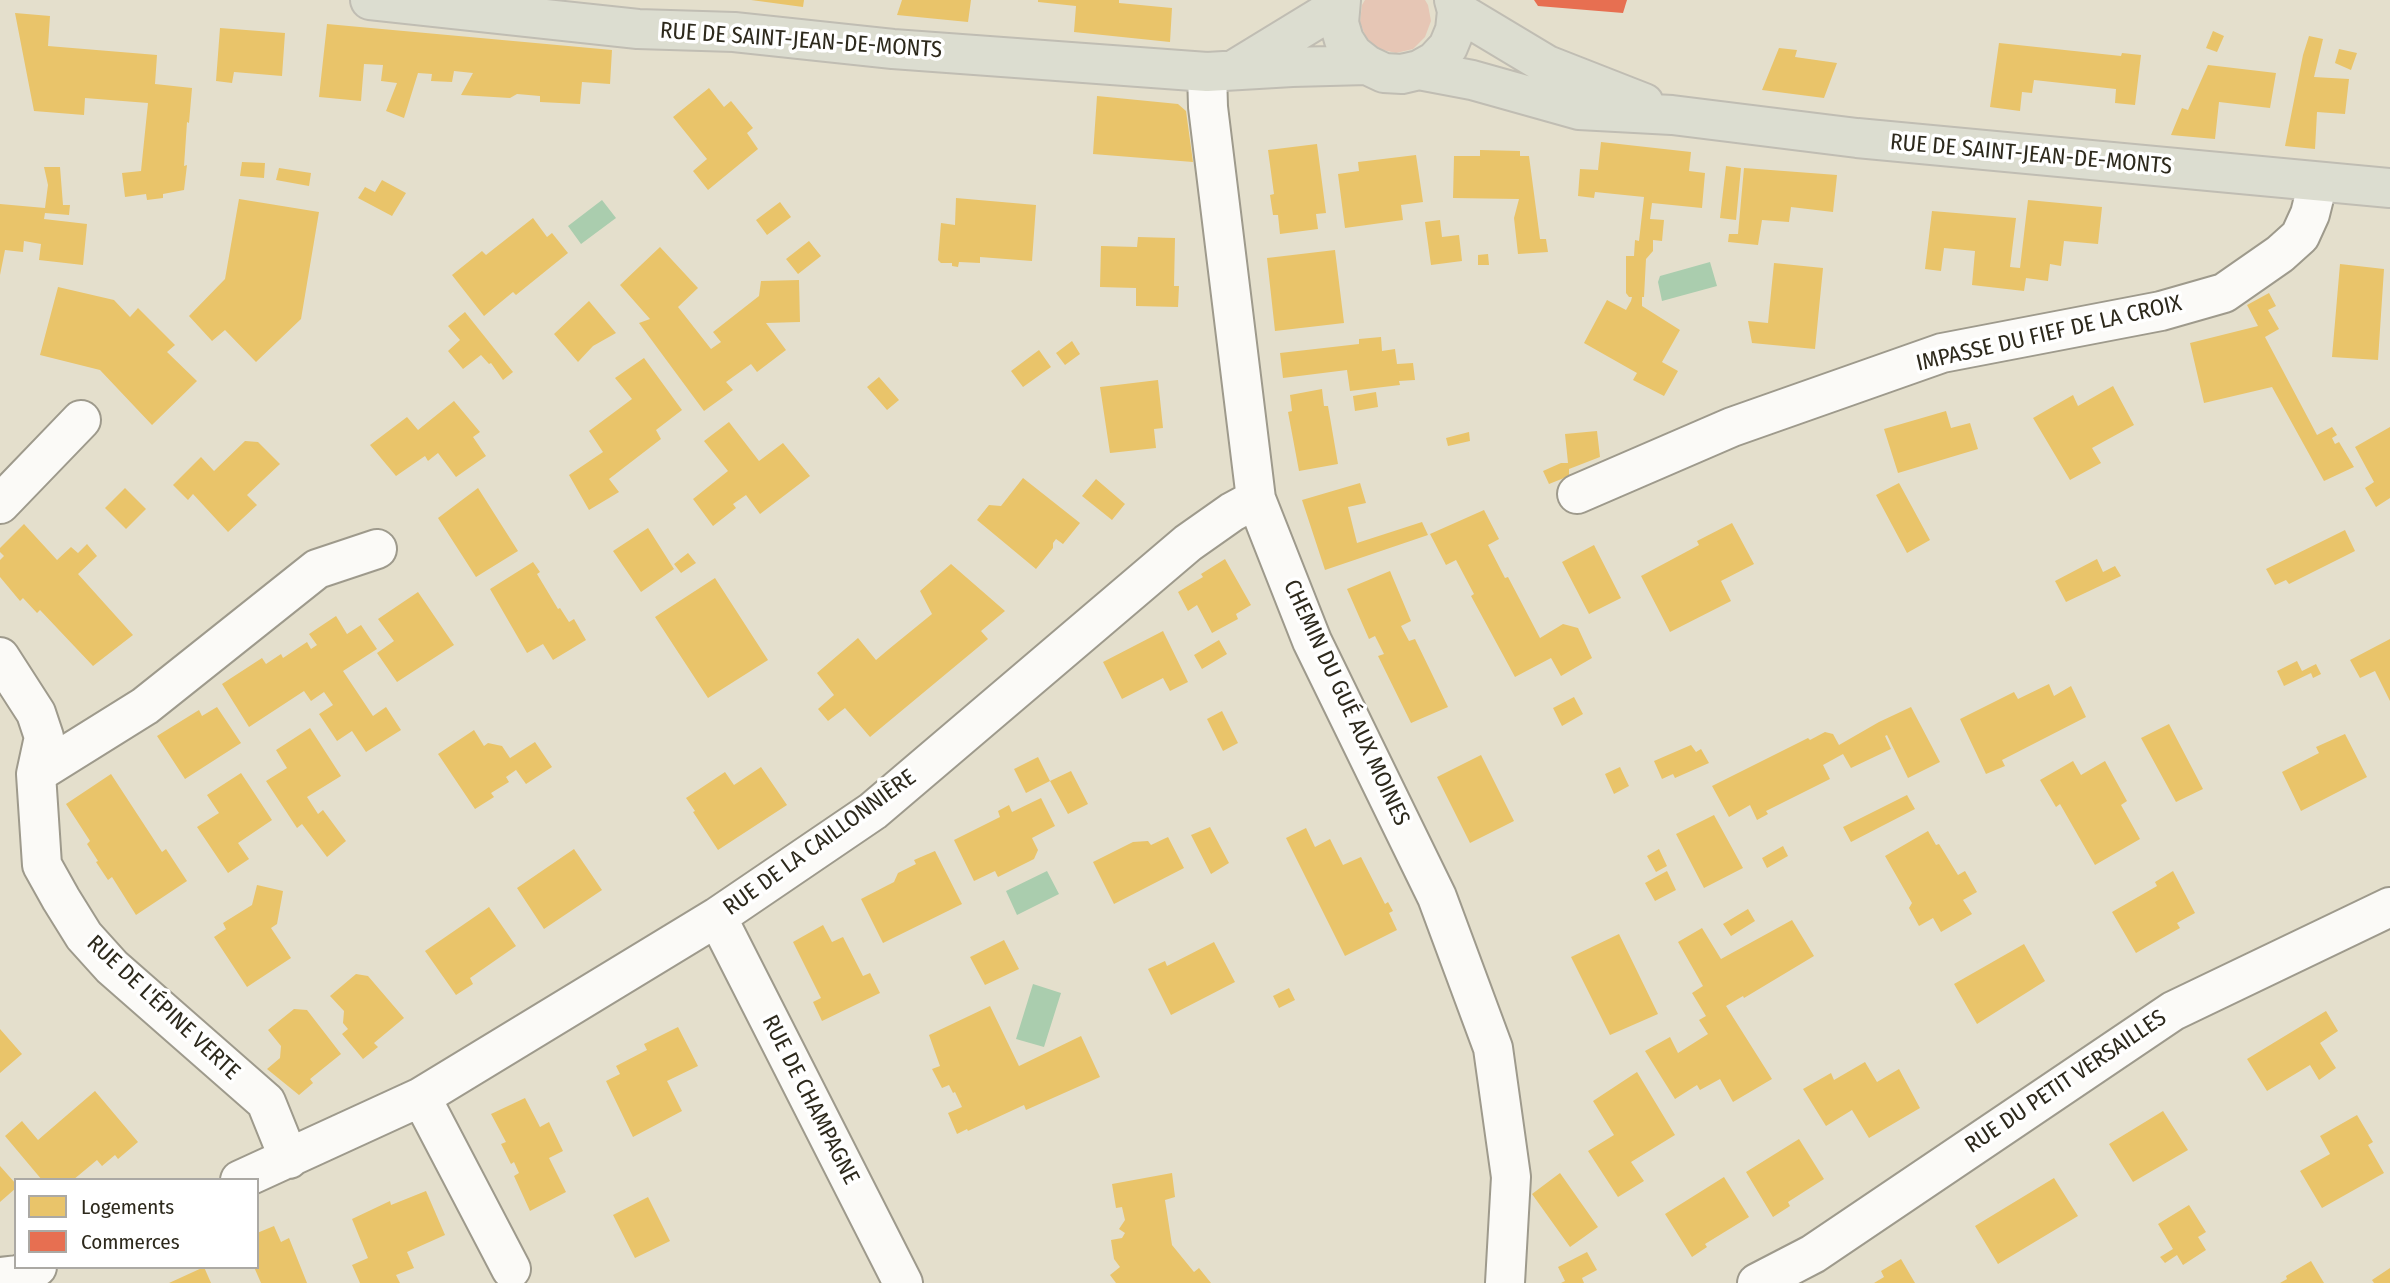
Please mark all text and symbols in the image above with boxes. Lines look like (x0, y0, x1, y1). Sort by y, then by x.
street label: RUE DE SAINT-JEAN-DE-MONTS (659, 17, 943, 65)
street label: RUE DE SAINT-JEAN-DE-MONTS (1889, 129, 2173, 181)
street label: IMPASSE DU FIEF DE LA CROIX (1914, 290, 2184, 378)
street label: CHEMIN DU GUÉ AUX MOINES (1277, 576, 1415, 830)
street label: RUE DE LA CAILLONNIÈRE (718, 764, 922, 922)
street label: RUE DE L'ÉPINE VERTE (81, 930, 245, 1086)
street label: RUE DU PETIT VERSAILLES (1960, 1004, 2172, 1160)
street label: RUE DE CHAMPAGNE (755, 1011, 865, 1189)
legend (14, 1178, 259, 1269)
text: Logements (81, 1194, 174, 1220)
text: Commerces (81, 1229, 180, 1255)

